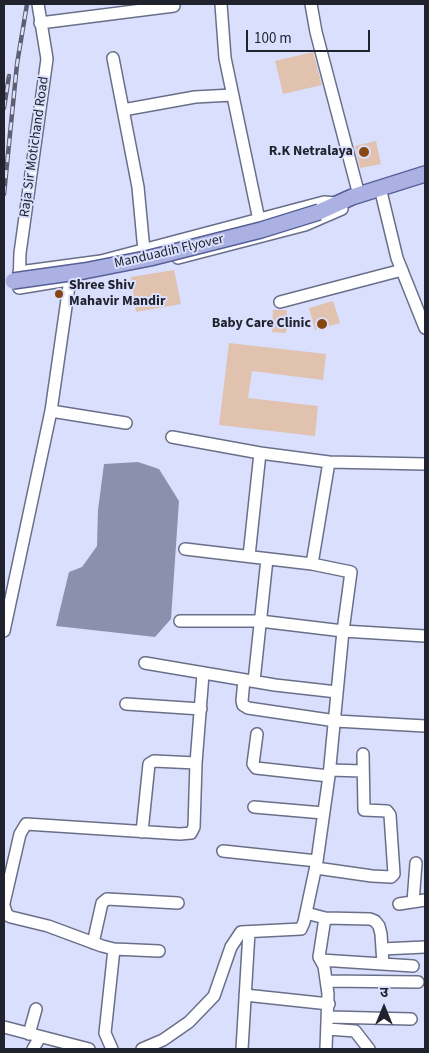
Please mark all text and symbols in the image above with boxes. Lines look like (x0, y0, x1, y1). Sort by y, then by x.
scale bar (249, 20, 373, 52)
text: 100 m (254, 28, 292, 49)
street label: Raja Sir Motichand Road (17, 76, 53, 218)
place label: R.K Netralaya (269, 144, 353, 160)
marker: R.K Netralaya (357, 145, 371, 159)
street label: Manduadih Flyover (113, 231, 225, 273)
place label: Shree Shiv Mahavir Mandir (69, 278, 165, 310)
marker: Shree Shiv Mahavir Mandir (53, 288, 65, 300)
place label: Baby Care Clinic (212, 316, 311, 332)
marker: Baby Care Clinic (315, 317, 329, 331)
north arrow (359, 983, 409, 1033)
text: उ (380, 983, 388, 1003)

